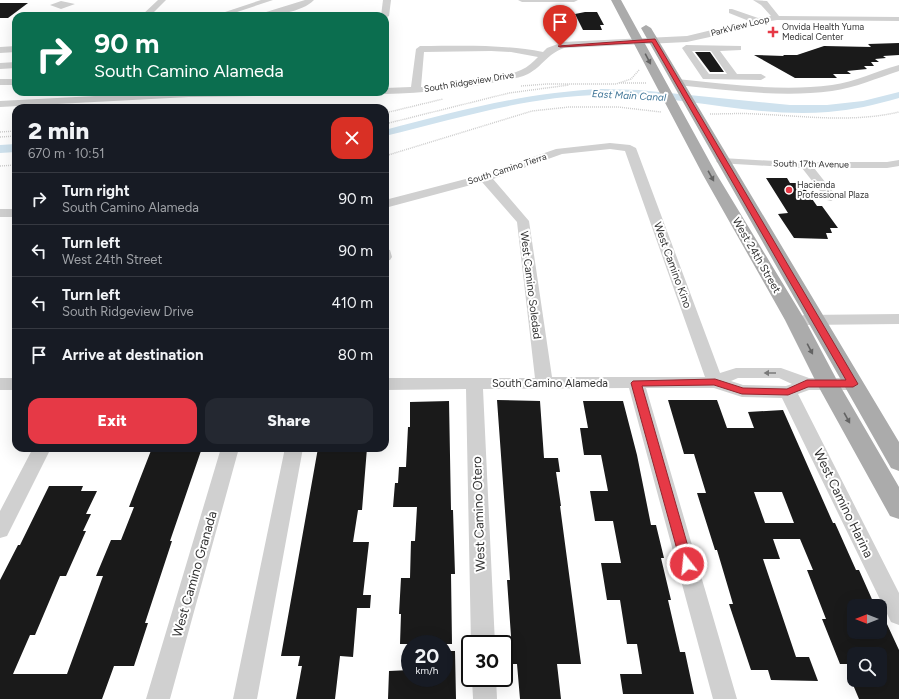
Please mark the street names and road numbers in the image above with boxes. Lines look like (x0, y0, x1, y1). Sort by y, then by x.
street label: ParkView Loop (709, 13, 770, 38)
street label: South Ridgeview Drive (423, 69, 515, 94)
street label: South Camino Tierra (466, 150, 548, 186)
street label: South 17th Avenue (773, 157, 849, 170)
street label: West 24th Street (730, 215, 783, 295)
street label: West Camino Kino (651, 220, 694, 310)
street label: West Camino Soledad (517, 230, 544, 340)
street label: South Camino Alameda (492, 377, 608, 390)
street label: West Camino Harina (811, 446, 876, 560)
street label: West Camino Otero (469, 456, 488, 572)
street label: West Camino Granada (169, 509, 220, 639)

